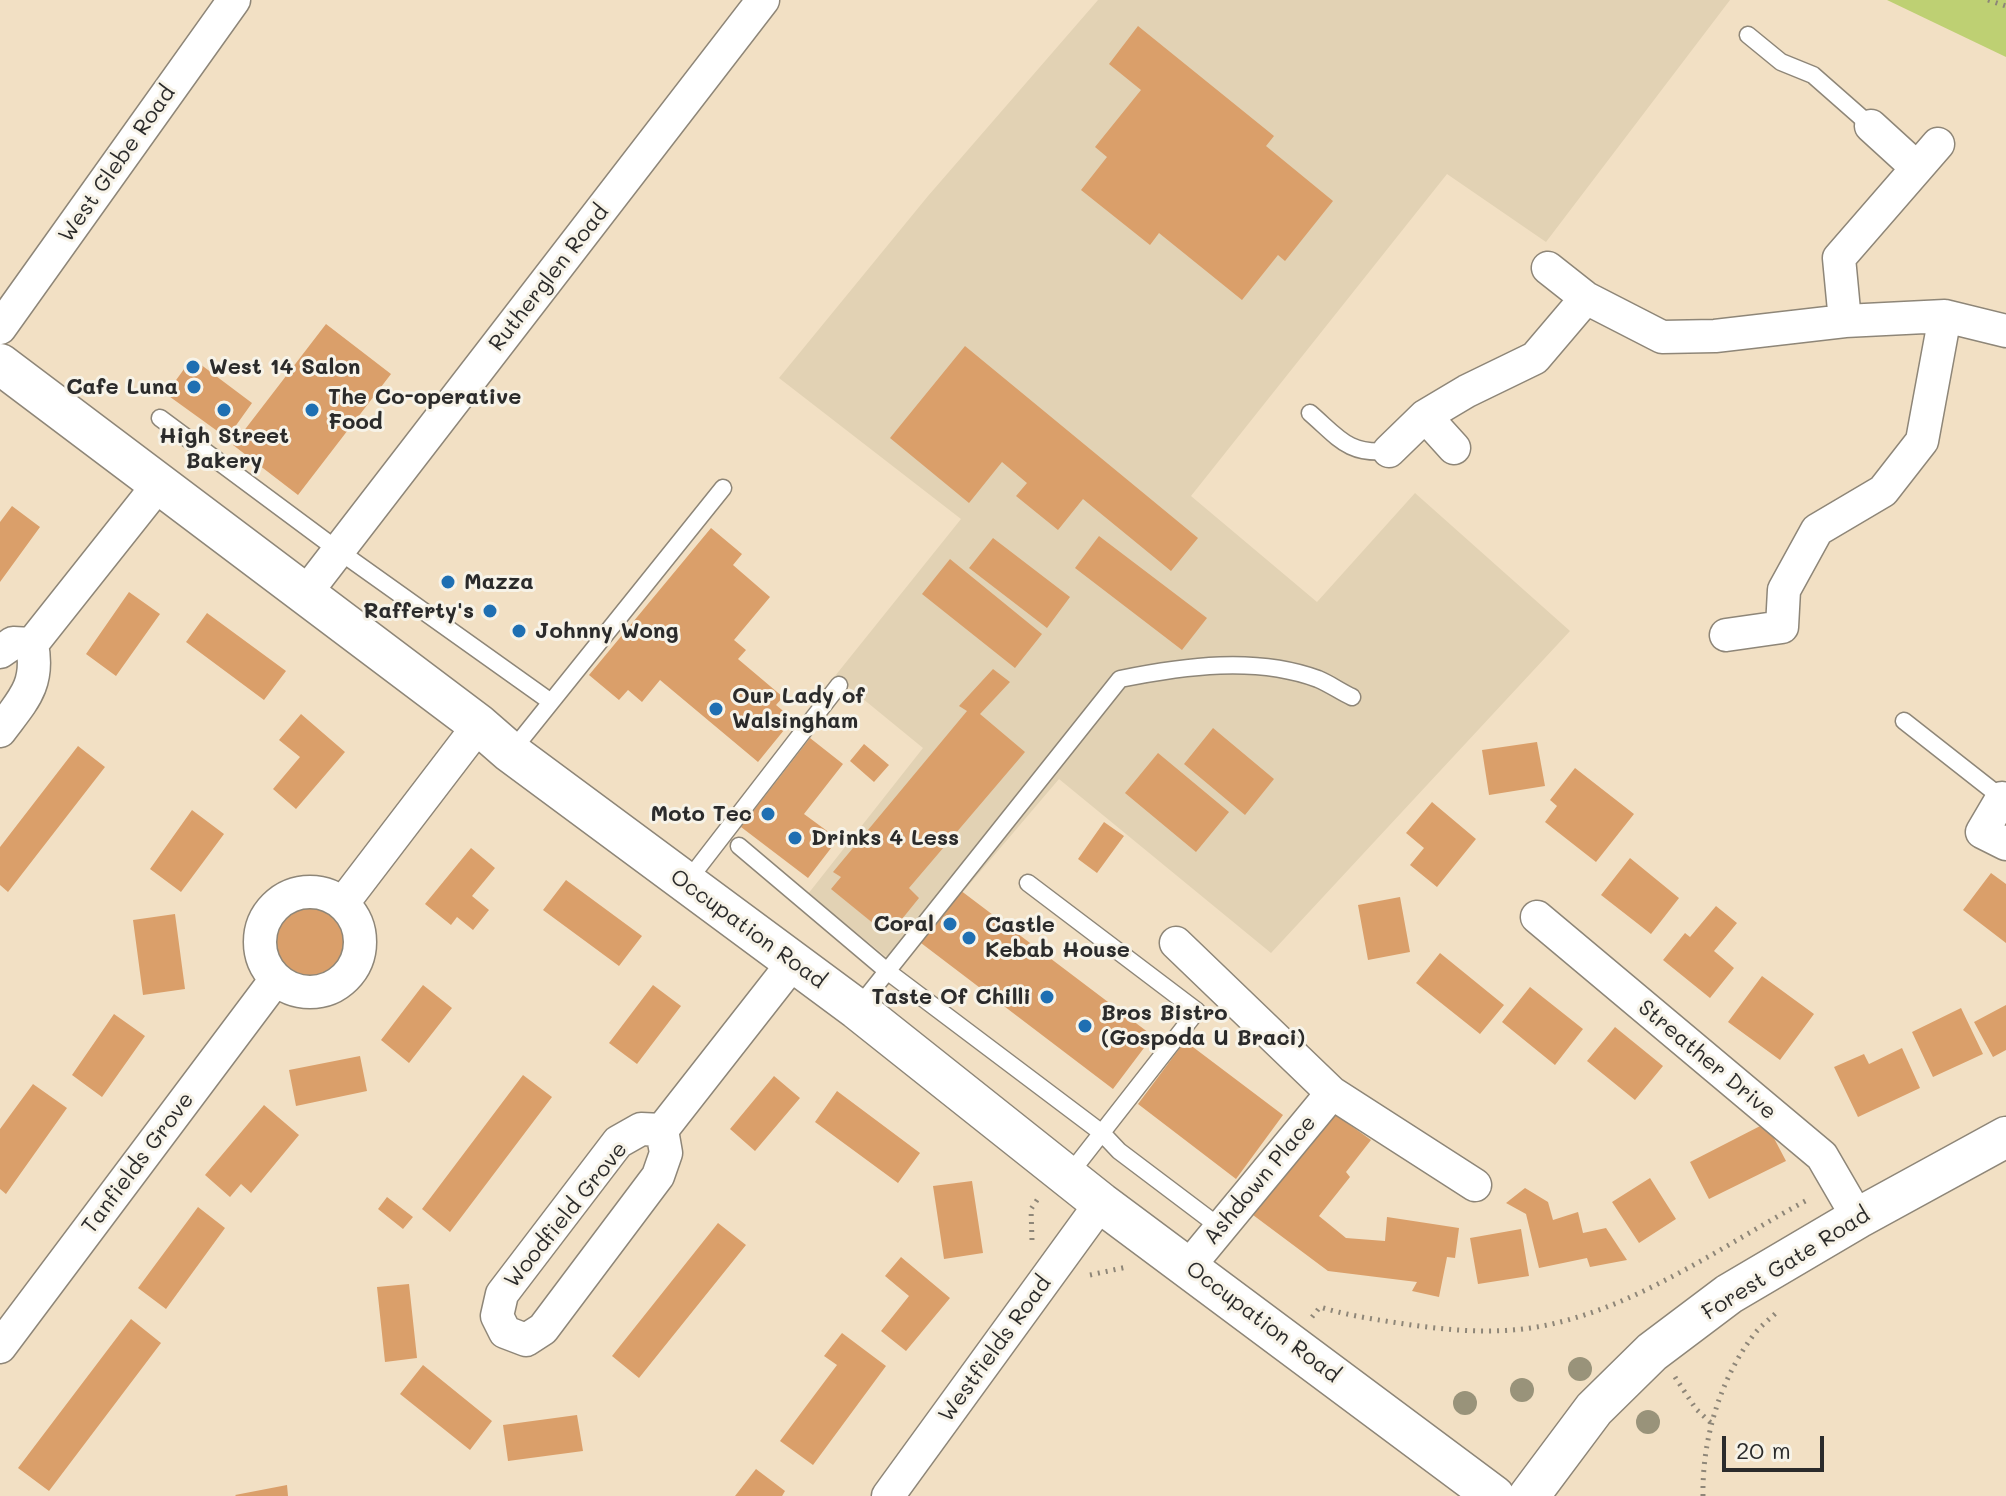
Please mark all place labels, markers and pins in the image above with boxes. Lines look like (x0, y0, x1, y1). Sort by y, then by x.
place label: West 14 Salon (209, 354, 360, 380)
marker: West 14 Salon (184, 358, 202, 376)
place label: Cafe Luna (66, 374, 178, 400)
marker: Cafe Luna (185, 378, 203, 396)
place label: The Co-operative Food (328, 384, 521, 436)
marker: High Street Bakery (215, 401, 233, 419)
marker: The Co-operative Food (303, 401, 321, 419)
place label: High Street Bakery (159, 423, 289, 474)
place label: Mazza (464, 569, 534, 595)
marker: Mazza (439, 573, 457, 591)
place label: Rafferty's (363, 598, 474, 624)
marker: Rafferty's (481, 602, 499, 620)
place label: Johnny Wong (535, 618, 679, 644)
marker: Johnny Wong (510, 622, 528, 640)
place label: Our Lady of Walsingham (732, 683, 865, 734)
marker: Our Lady of Walsingham (707, 700, 725, 718)
place label: Moto Tec (651, 801, 752, 827)
marker: Moto Tec (759, 805, 777, 823)
place label: Drinks 4 Less (811, 825, 959, 851)
marker: Drinks 4 Less (786, 829, 804, 847)
place label: Coral (873, 911, 934, 937)
place label: Castle Kebab House (985, 912, 1130, 964)
marker: Coral (941, 915, 959, 933)
marker: Castle Kebab House (960, 929, 978, 947)
place label: Taste Of Chilli (872, 984, 1031, 1010)
marker: Taste Of Chilli (1038, 988, 1056, 1006)
place label: Bros Bistro (Gospoda U Braci) (1101, 1000, 1305, 1052)
marker: Bros Bistro (Gospoda U Braci) (1076, 1017, 1094, 1035)

